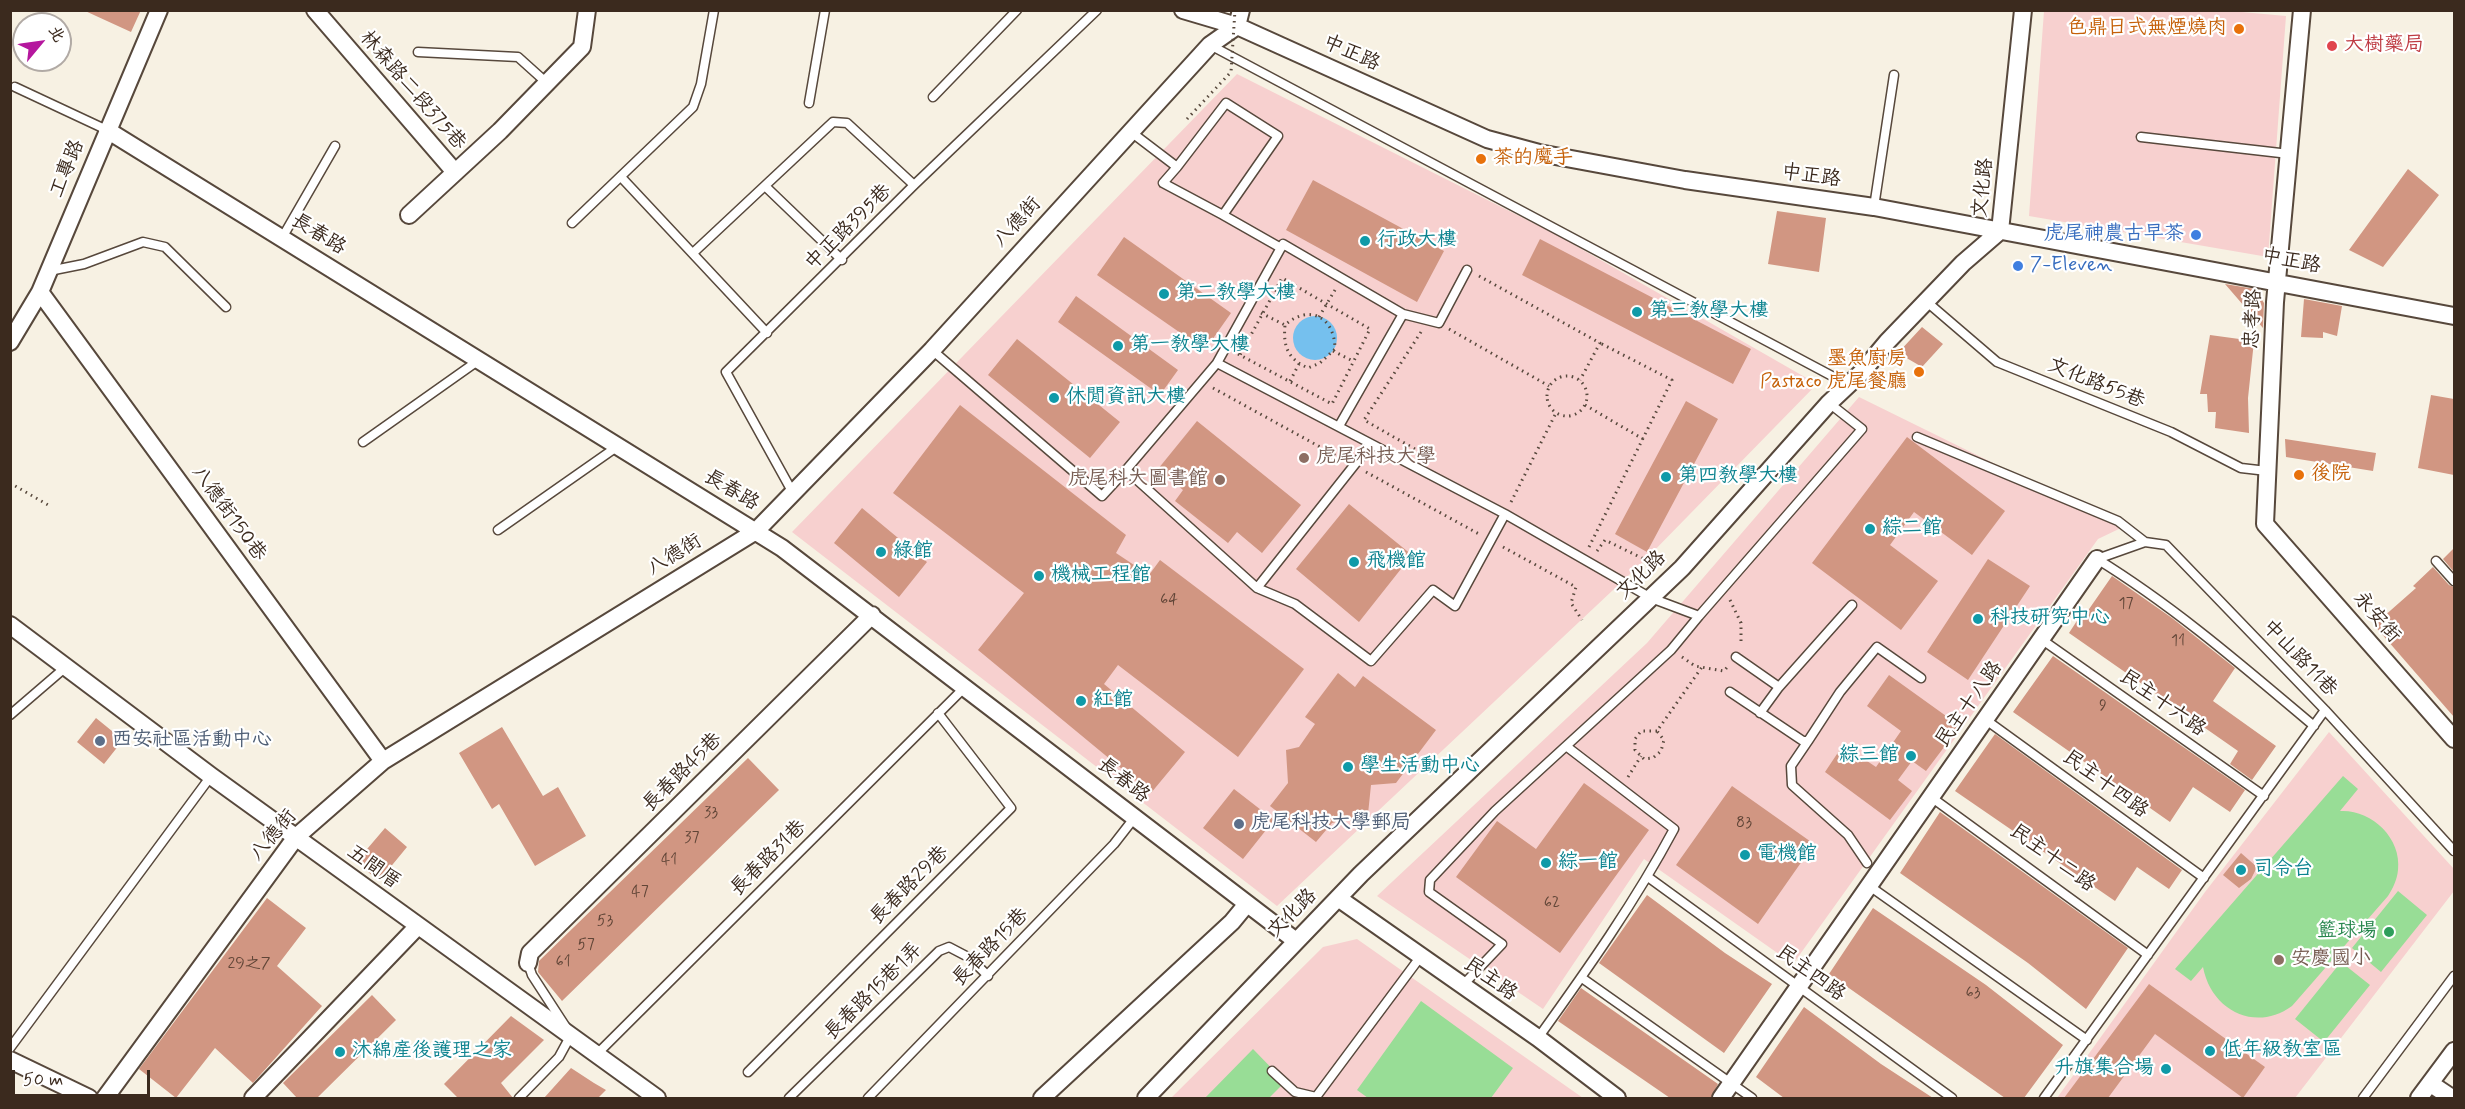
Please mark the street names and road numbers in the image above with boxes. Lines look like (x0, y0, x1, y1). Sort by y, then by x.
street label: 林森路二段375巷 (354, 26, 470, 156)
street label: 中正路 (1319, 31, 1383, 77)
street label: 工專路 (46, 137, 90, 201)
street label: 文化路 (1969, 157, 1999, 219)
street label: 中正路 (1780, 161, 1842, 193)
street label: 中正路395巷 (801, 180, 897, 276)
street label: 八德街 (989, 193, 1047, 253)
street label: 長春路 (286, 209, 350, 261)
street label: 中正路 (2259, 244, 2323, 280)
street label: 忠孝路 (2240, 288, 2268, 350)
street label: 文化路55巷 (2044, 354, 2148, 414)
street label: 八德街150巷 (185, 462, 271, 566)
street label: 長春路 (699, 465, 763, 517)
street label: 八德街 (643, 530, 707, 582)
street label: 文化路 (1612, 547, 1672, 605)
street label: 永安街 (2347, 587, 2405, 649)
street label: 中山路11巷 (2256, 616, 2342, 702)
street label: 民主十八路 (1931, 657, 2009, 753)
street label: 民主十六路 (2114, 665, 2210, 743)
street label: 長春路45巷 (638, 728, 728, 818)
street label: 民主十四路 (2057, 746, 2153, 824)
street label: 長春路 (1092, 753, 1154, 809)
street label: 八德街 (246, 805, 302, 867)
street label: 長春路31巷 (726, 816, 812, 902)
street label: 民主十二路 (2004, 820, 2100, 898)
street label: 五間厝 (342, 841, 404, 895)
street label: 長春路29巷 (866, 842, 954, 930)
street label: 文化路 (1263, 884, 1323, 944)
street label: 長春路15巷 (948, 904, 1034, 992)
street label: 長春路15巷1弄 (820, 938, 928, 1046)
street label: 民主四路 (1771, 941, 1849, 1007)
street label: 民主路 (1459, 953, 1521, 1007)

